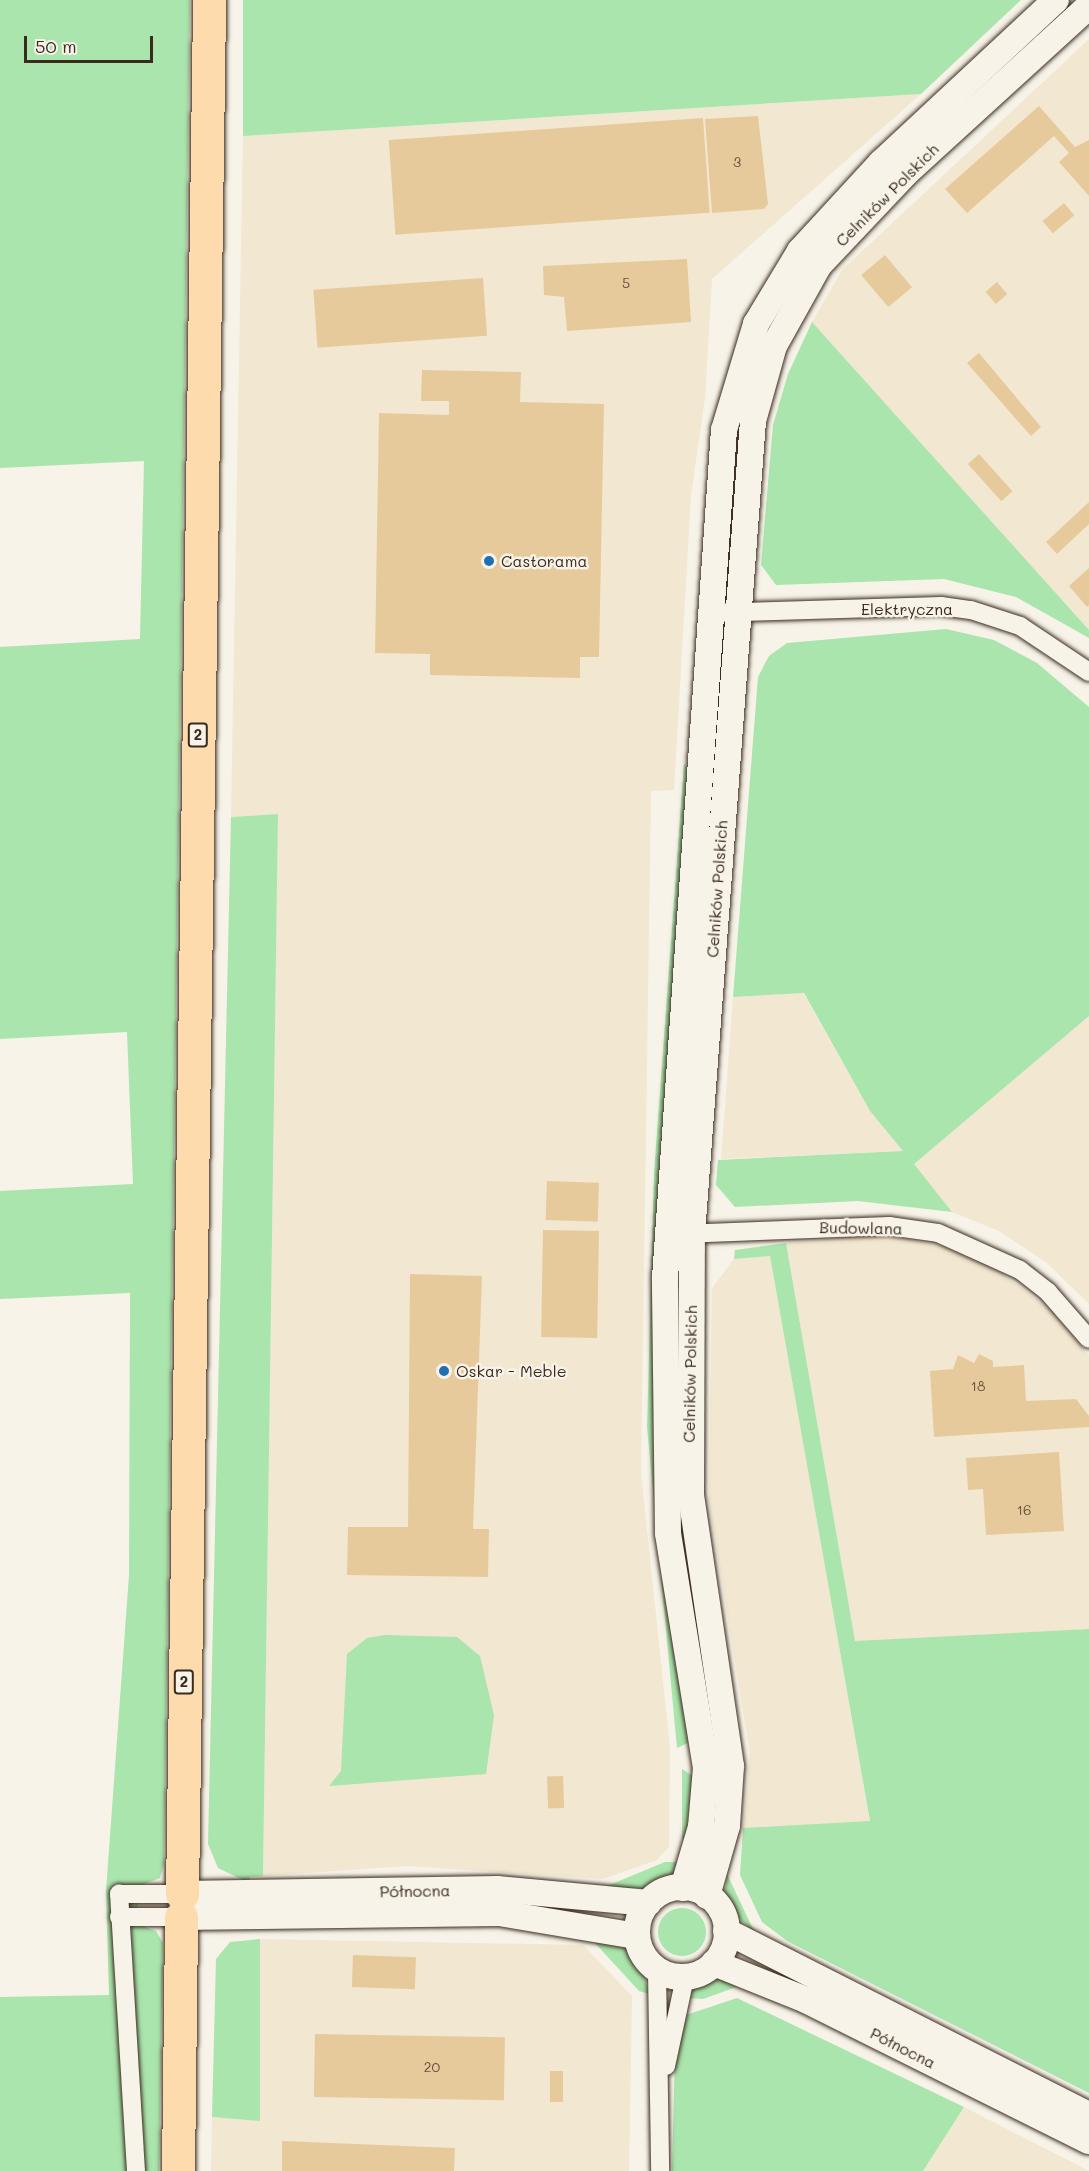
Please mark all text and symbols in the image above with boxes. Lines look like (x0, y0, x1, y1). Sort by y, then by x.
scale bar (27, 24, 156, 62)
text: 50 m (35, 34, 77, 58)
street label: Celników Polskich (832, 140, 942, 250)
house number: 3 (733, 154, 741, 170)
house number: 5 (622, 275, 630, 291)
place label: Castorama (501, 551, 587, 571)
marker: Castorama (482, 554, 496, 568)
street label: Elektryczna (861, 599, 953, 619)
road number: 2 (188, 723, 208, 747)
street label: Celników Polskich (703, 820, 731, 958)
street label: Budowlana (819, 1218, 903, 1238)
street label: Celników Polskich (679, 1305, 701, 1443)
place label: Oskar - Meble (456, 1361, 567, 1381)
marker: Oskar - Meble (437, 1364, 451, 1378)
house number: 18 (971, 1378, 985, 1394)
house number: 16 (1017, 1502, 1031, 1518)
road number: 2 (174, 1670, 195, 1694)
street label: Północna (379, 1881, 451, 1901)
street label: Północna (867, 2023, 939, 2073)
house number: 20 (424, 2059, 440, 2075)

